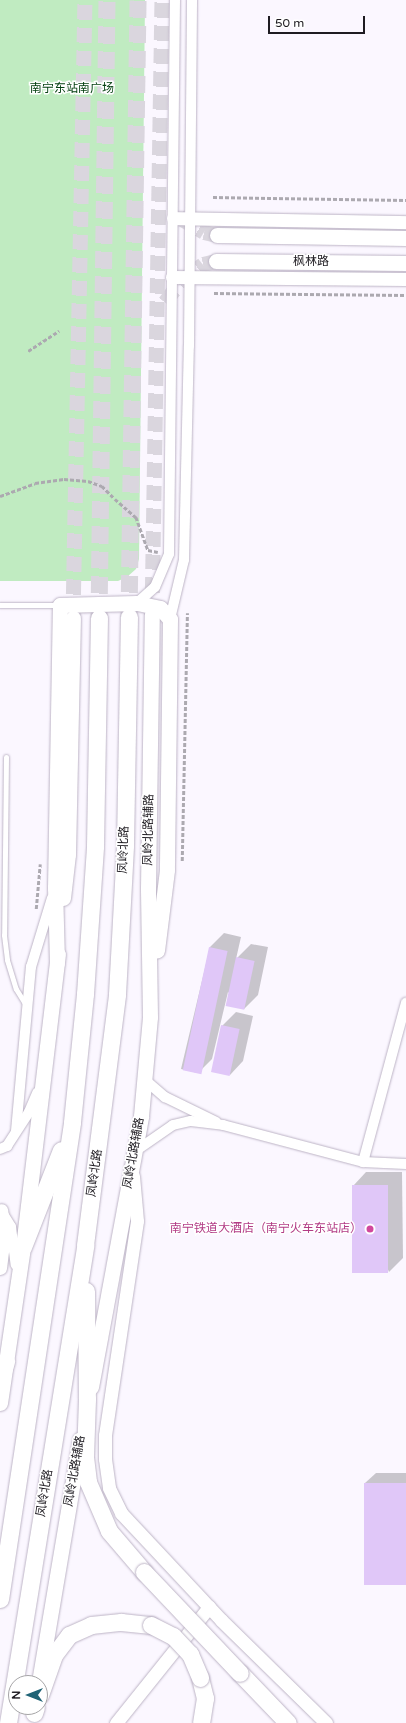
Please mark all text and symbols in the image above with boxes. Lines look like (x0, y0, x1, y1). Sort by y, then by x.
scale bar (270, 8, 367, 34)
text: 50 m (275, 16, 304, 30)
park label: 南宁东站南广场 (30, 82, 114, 96)
street label: 枫林路 (293, 255, 329, 269)
street label: 凤岭北路辅路 (141, 794, 157, 866)
street label: 凤岭北路 (116, 826, 132, 874)
street label: 凤岭北路辅路 (121, 1116, 147, 1190)
street label: 凤岭北路 (85, 1148, 105, 1198)
place label: 南宁铁道大酒店（南宁火车东站店） (170, 1222, 362, 1236)
marker: 南宁铁道大酒店（南宁火车东站店） (365, 1224, 375, 1234)
street label: 凤岭北路辅路 (62, 1434, 88, 1508)
street label: 凤岭北路 (34, 1468, 56, 1518)
north arrow (8, 1675, 48, 1715)
text: N (10, 1691, 23, 1699)

